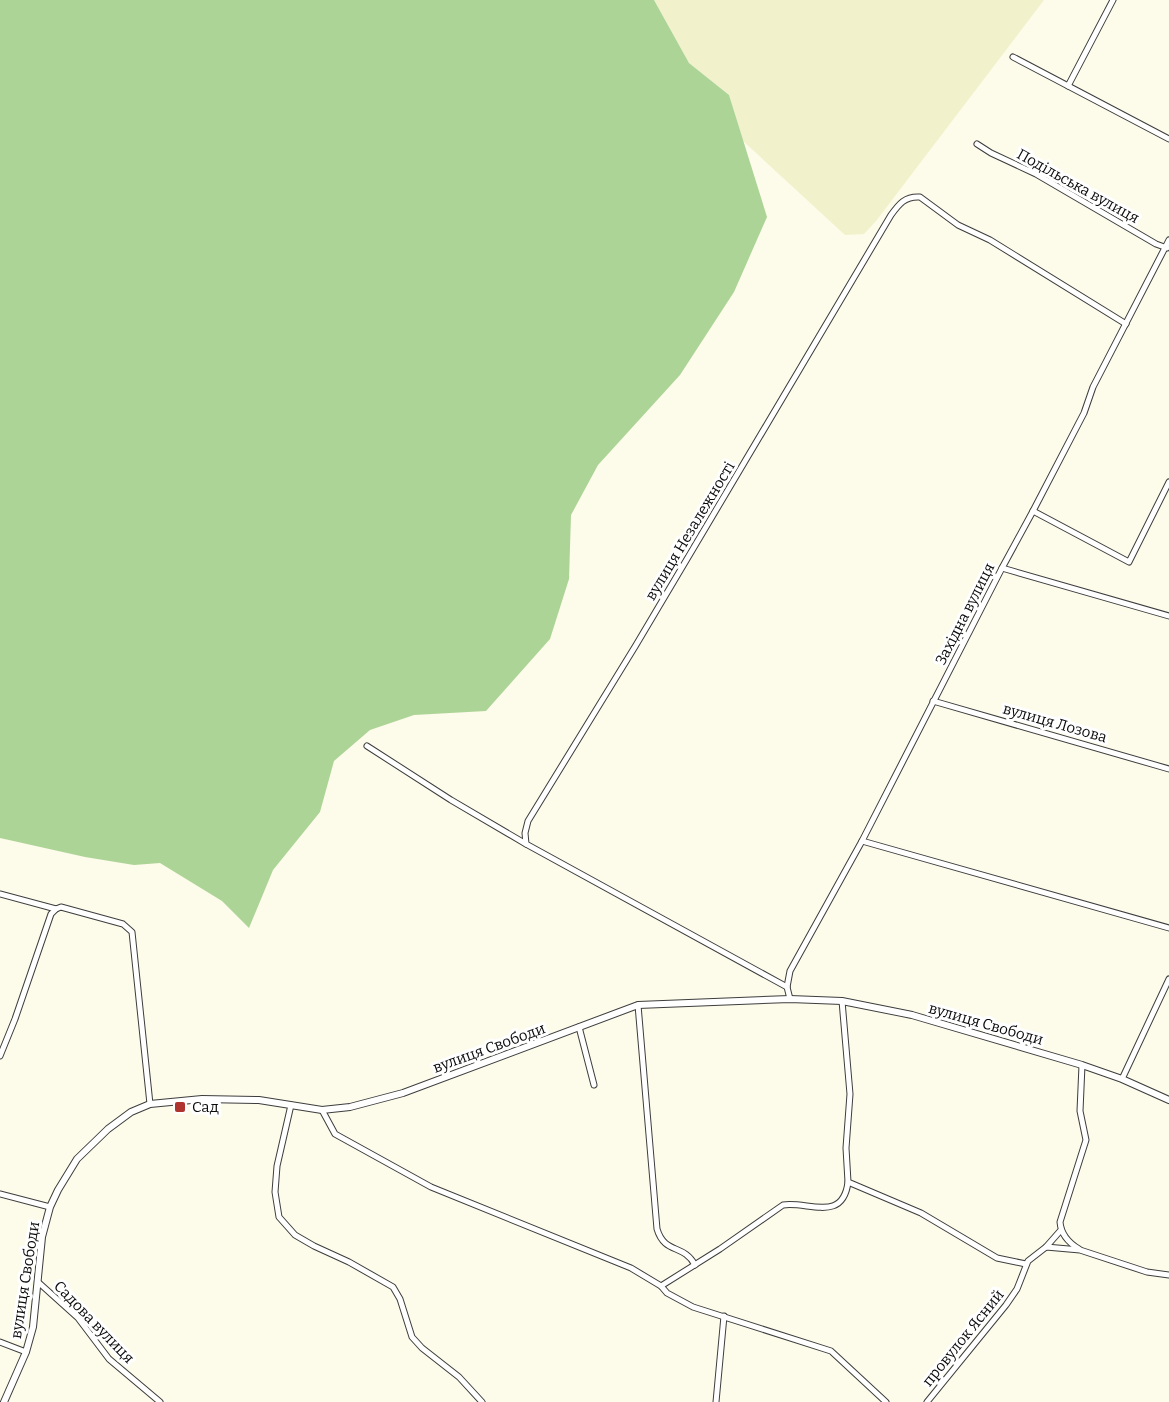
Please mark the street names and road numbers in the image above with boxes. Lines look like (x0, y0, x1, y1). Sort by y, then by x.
street label: Подільська вулиця (1014, 145, 1142, 227)
street label: вулиця Незалежності (642, 458, 739, 603)
street label: Західна вулиця (932, 560, 998, 668)
street label: вулиця Лозова (1001, 700, 1109, 746)
street label: вулиця Свободи (927, 999, 1045, 1049)
street label: вулиця Свободи (430, 1019, 548, 1077)
street label: вулиця Свободи (7, 1220, 43, 1340)
street label: Садова вулиця (50, 1277, 138, 1367)
street label: провулок Ясний (919, 1286, 1008, 1390)

